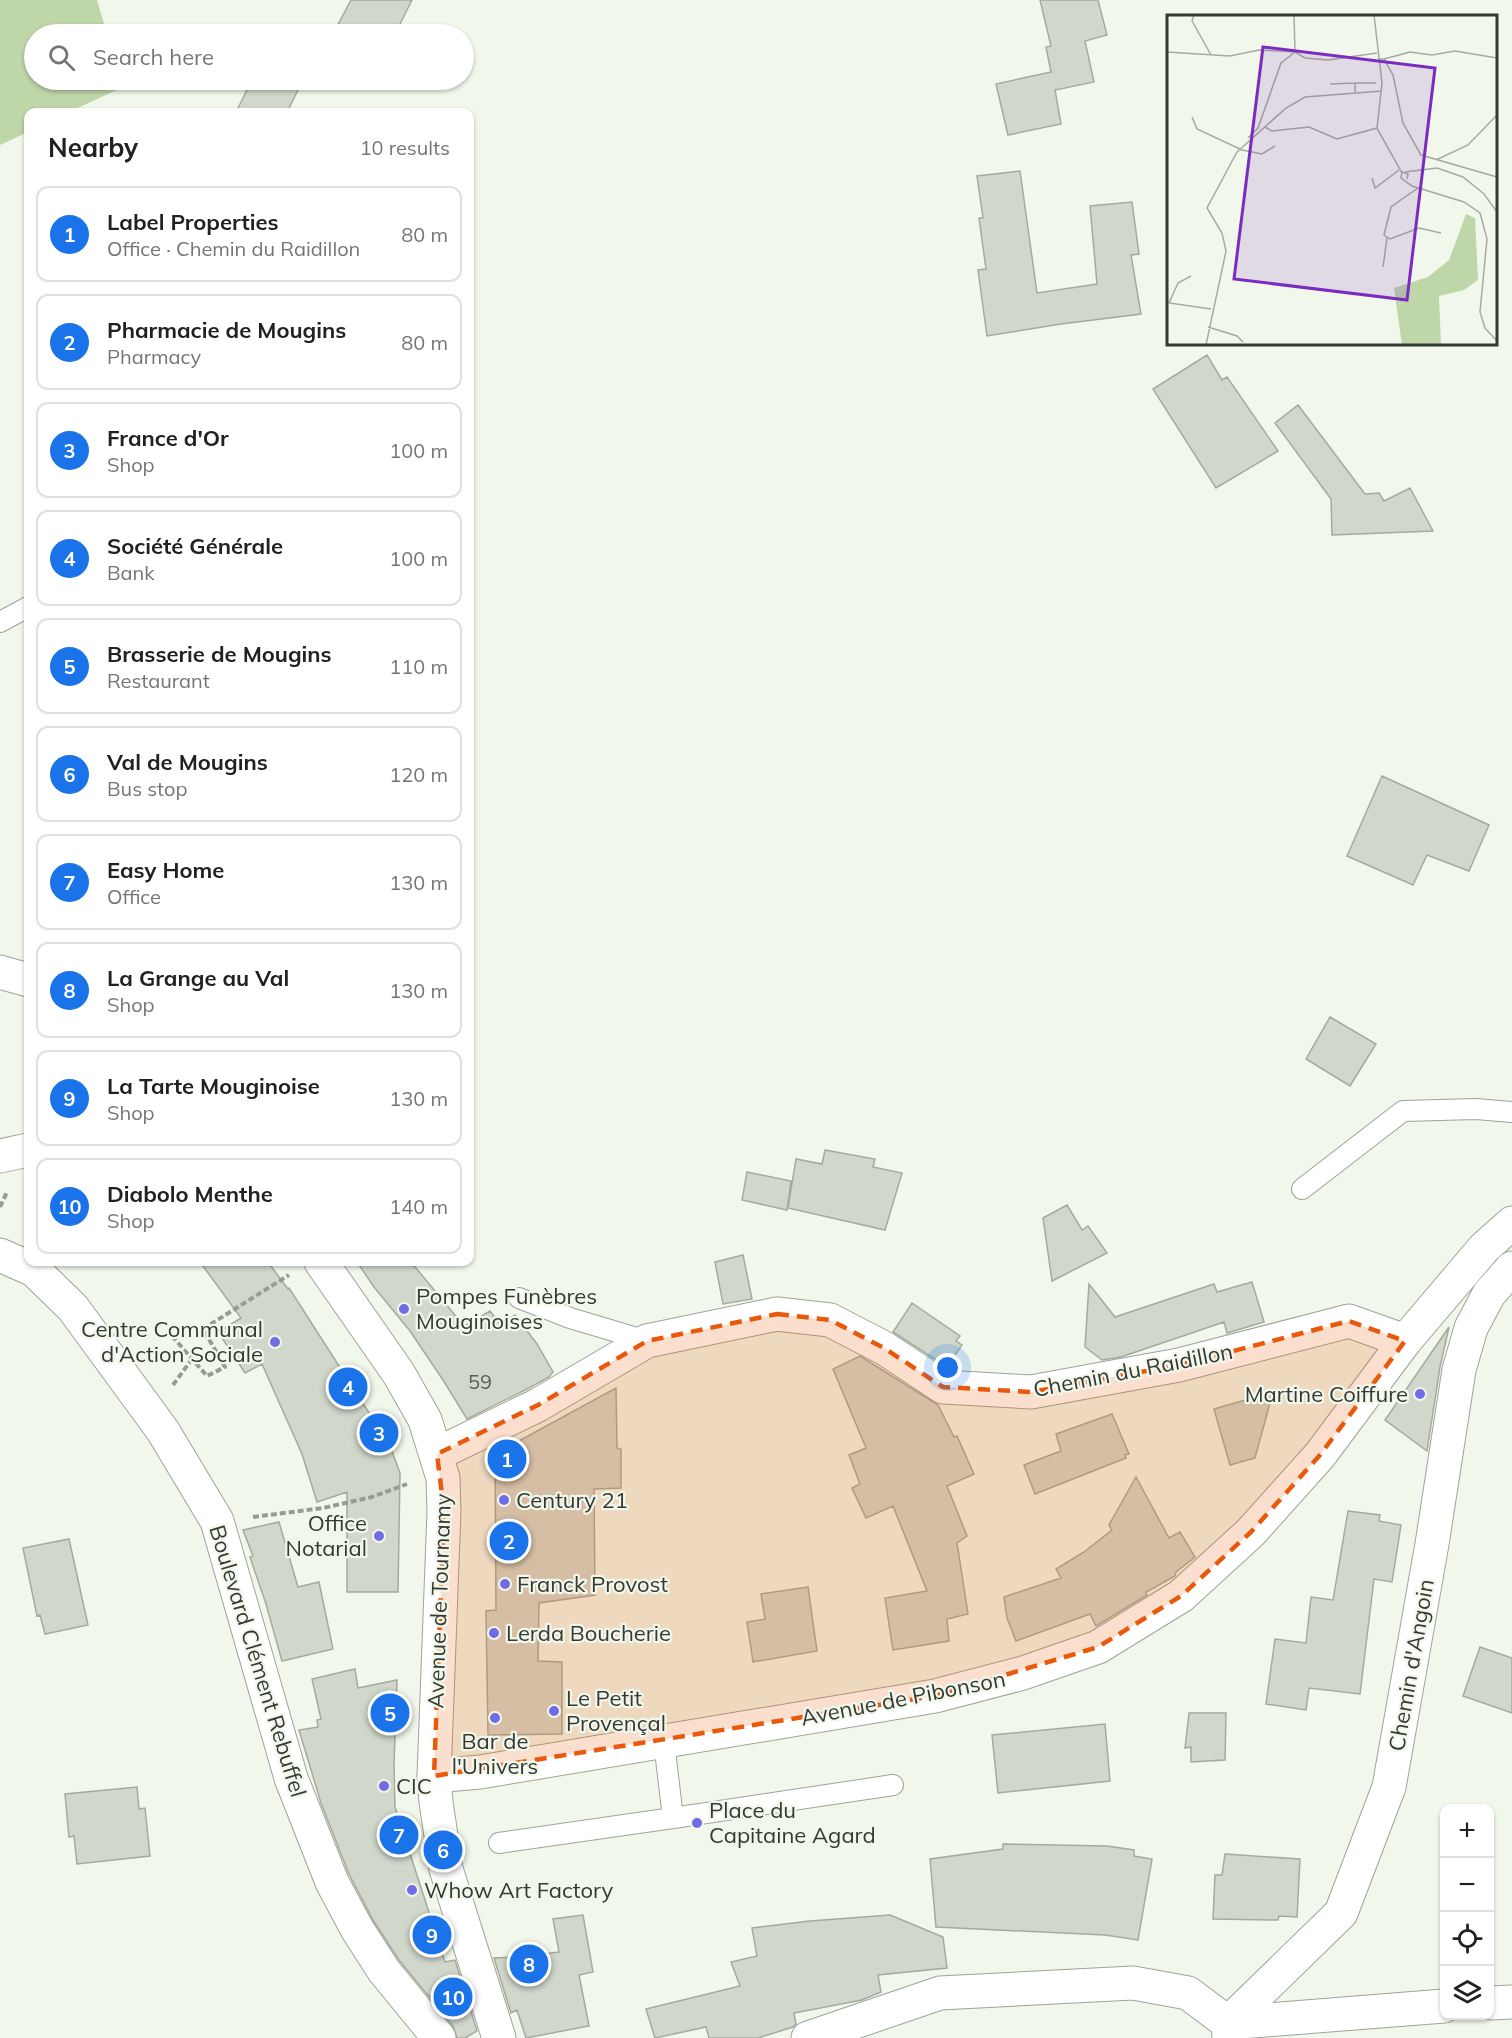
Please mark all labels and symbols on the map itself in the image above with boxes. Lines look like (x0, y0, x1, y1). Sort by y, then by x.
inset map (1167, 15, 1497, 345)
place label: Pompes Funèbres Mouginoises (416, 1282, 597, 1335)
marker: Pompes Funèbres Mouginoises (397, 1302, 411, 1316)
place label: Centre Communal d'Action Sociale (81, 1315, 263, 1368)
marker: Centre Communal d'Action Sociale (268, 1335, 282, 1349)
street label: Chemin du Raidillon (1031, 1337, 1235, 1403)
your location (933, 1353, 962, 1382)
pin: 4 (328, 1364, 368, 1410)
house number: 59 (468, 1369, 492, 1394)
place label: Martine Coiffure (1245, 1380, 1408, 1408)
marker: Martine Coiffure (1413, 1387, 1427, 1401)
pin: 3 (360, 1410, 398, 1456)
pin: 1 (488, 1436, 526, 1482)
place label: Century 21 (516, 1486, 628, 1514)
street label: Avenue de Tournamy (421, 1493, 457, 1709)
marker: Century 21 (497, 1493, 511, 1507)
place label: Office Notarial (286, 1509, 367, 1562)
pin: 2 (490, 1518, 528, 1564)
street label: Boulevard Clément Rebuffel (203, 1522, 313, 1800)
marker: Office Notarial (372, 1529, 386, 1543)
place label: Franck Provost (517, 1570, 668, 1598)
marker: Franck Provost (498, 1577, 512, 1591)
street label: Chemin d'Angoin (1382, 1577, 1440, 1753)
place label: Lerda Boucherie (506, 1619, 671, 1647)
marker: Lerda Boucherie (487, 1626, 501, 1640)
street label: Avenue de Pibonson (798, 1664, 1008, 1732)
place label: Le Petit Provençal (566, 1684, 666, 1737)
pin: 5 (370, 1690, 410, 1736)
marker: Le Petit Provençal (547, 1704, 561, 1718)
marker: Bar de l'Univers (488, 1711, 502, 1725)
place label: Bar de l'Univers (452, 1727, 538, 1780)
place label: CIC (396, 1772, 432, 1800)
marker: CIC (377, 1779, 391, 1793)
place label: Place du Capitaine Agard (709, 1796, 876, 1849)
pin: 7 (380, 1812, 418, 1858)
marker: Place du Capitaine Agard (690, 1816, 704, 1830)
pin: 6 (424, 1828, 462, 1872)
place label: Whow Art Factory (424, 1876, 614, 1904)
marker: Whow Art Factory (405, 1883, 419, 1897)
pin: 9 (412, 1912, 452, 1958)
pin: 8 (510, 1942, 548, 1986)
pin: 10 (434, 1974, 472, 2020)

